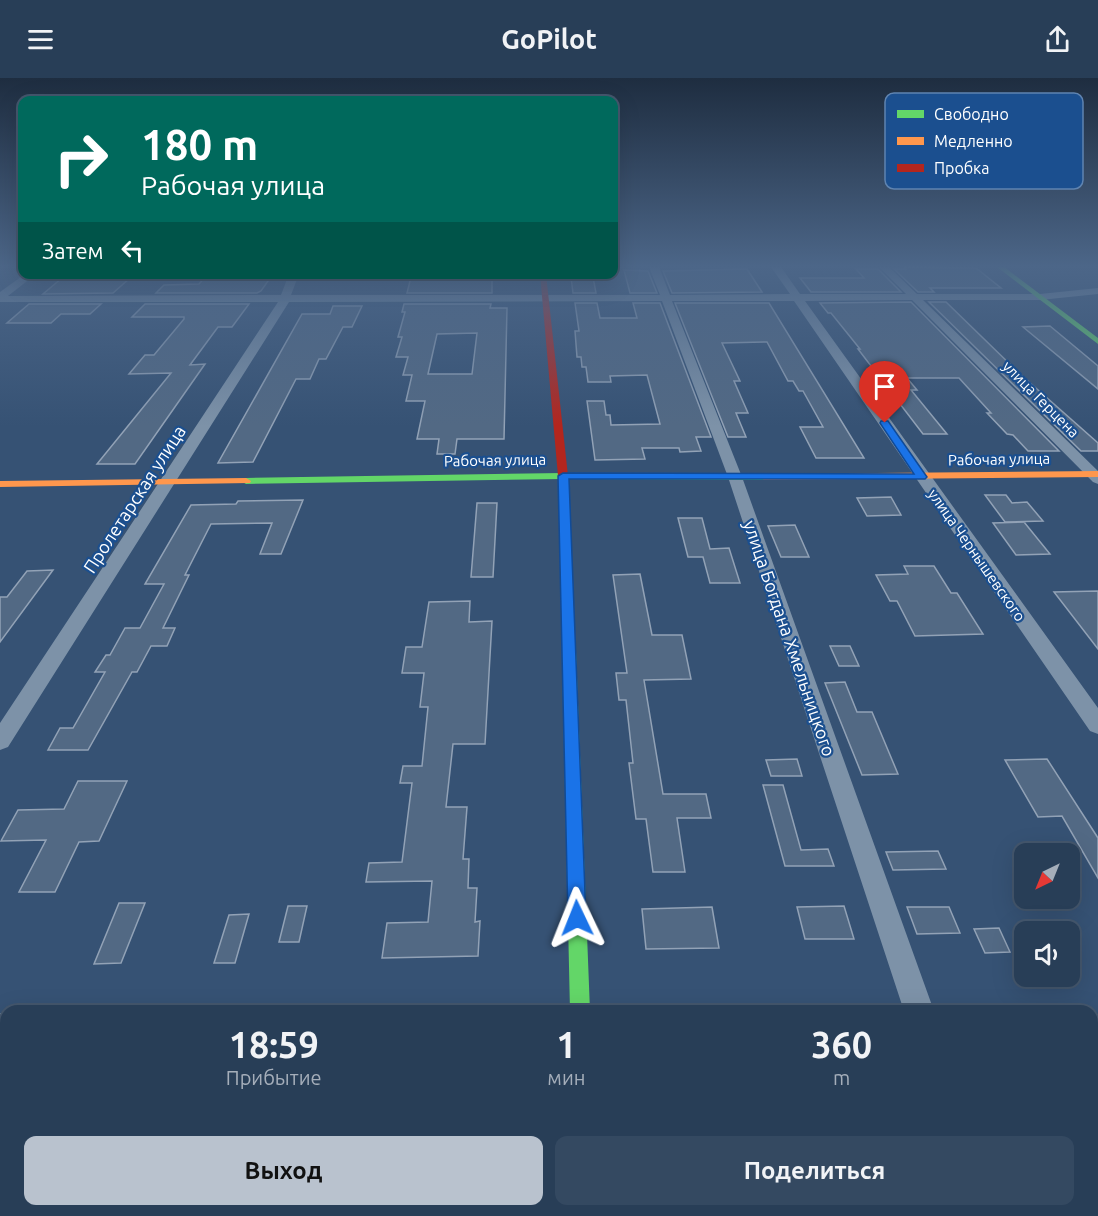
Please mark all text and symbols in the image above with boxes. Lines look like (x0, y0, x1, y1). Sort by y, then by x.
icon: menu (24, 23, 57, 56)
icon: share (1041, 23, 1074, 56)
text: GoPilot (501, 24, 597, 54)
legend (885, 93, 1083, 189)
text: Свободно (934, 105, 1009, 123)
icon: right (42, 120, 120, 198)
text: 180 m (141, 121, 258, 168)
text: Медленно (934, 132, 1013, 150)
text: Пробка (934, 159, 990, 177)
text: Рабочая улица (141, 170, 325, 200)
icon: left (116, 234, 149, 267)
text: Затем (42, 238, 104, 263)
street label: улица Герцена (999, 357, 1083, 441)
pin (859, 361, 910, 423)
icon: arrive (868, 370, 901, 403)
street label: Пролетарская улица (79, 422, 189, 576)
street label: Рабочая улица (948, 450, 1050, 468)
street label: Рабочая улица (444, 451, 546, 469)
street label: улица Чернышевского (925, 486, 1029, 624)
street label: улица Богдана Хмельницкого (740, 517, 840, 759)
north arrow (1014, 843, 1080, 909)
map controls (1014, 843, 1080, 987)
position arrow (545, 886, 609, 950)
button: sound (1014, 921, 1080, 987)
text: 18:59 (229, 1024, 319, 1065)
text: 1 (556, 1024, 577, 1065)
text: 360 (811, 1024, 872, 1065)
text: Прибытие (226, 1066, 322, 1089)
text: мин (547, 1066, 585, 1089)
text: m (833, 1066, 850, 1089)
button: Выход (24, 1136, 543, 1205)
button: Поделиться (555, 1136, 1074, 1205)

